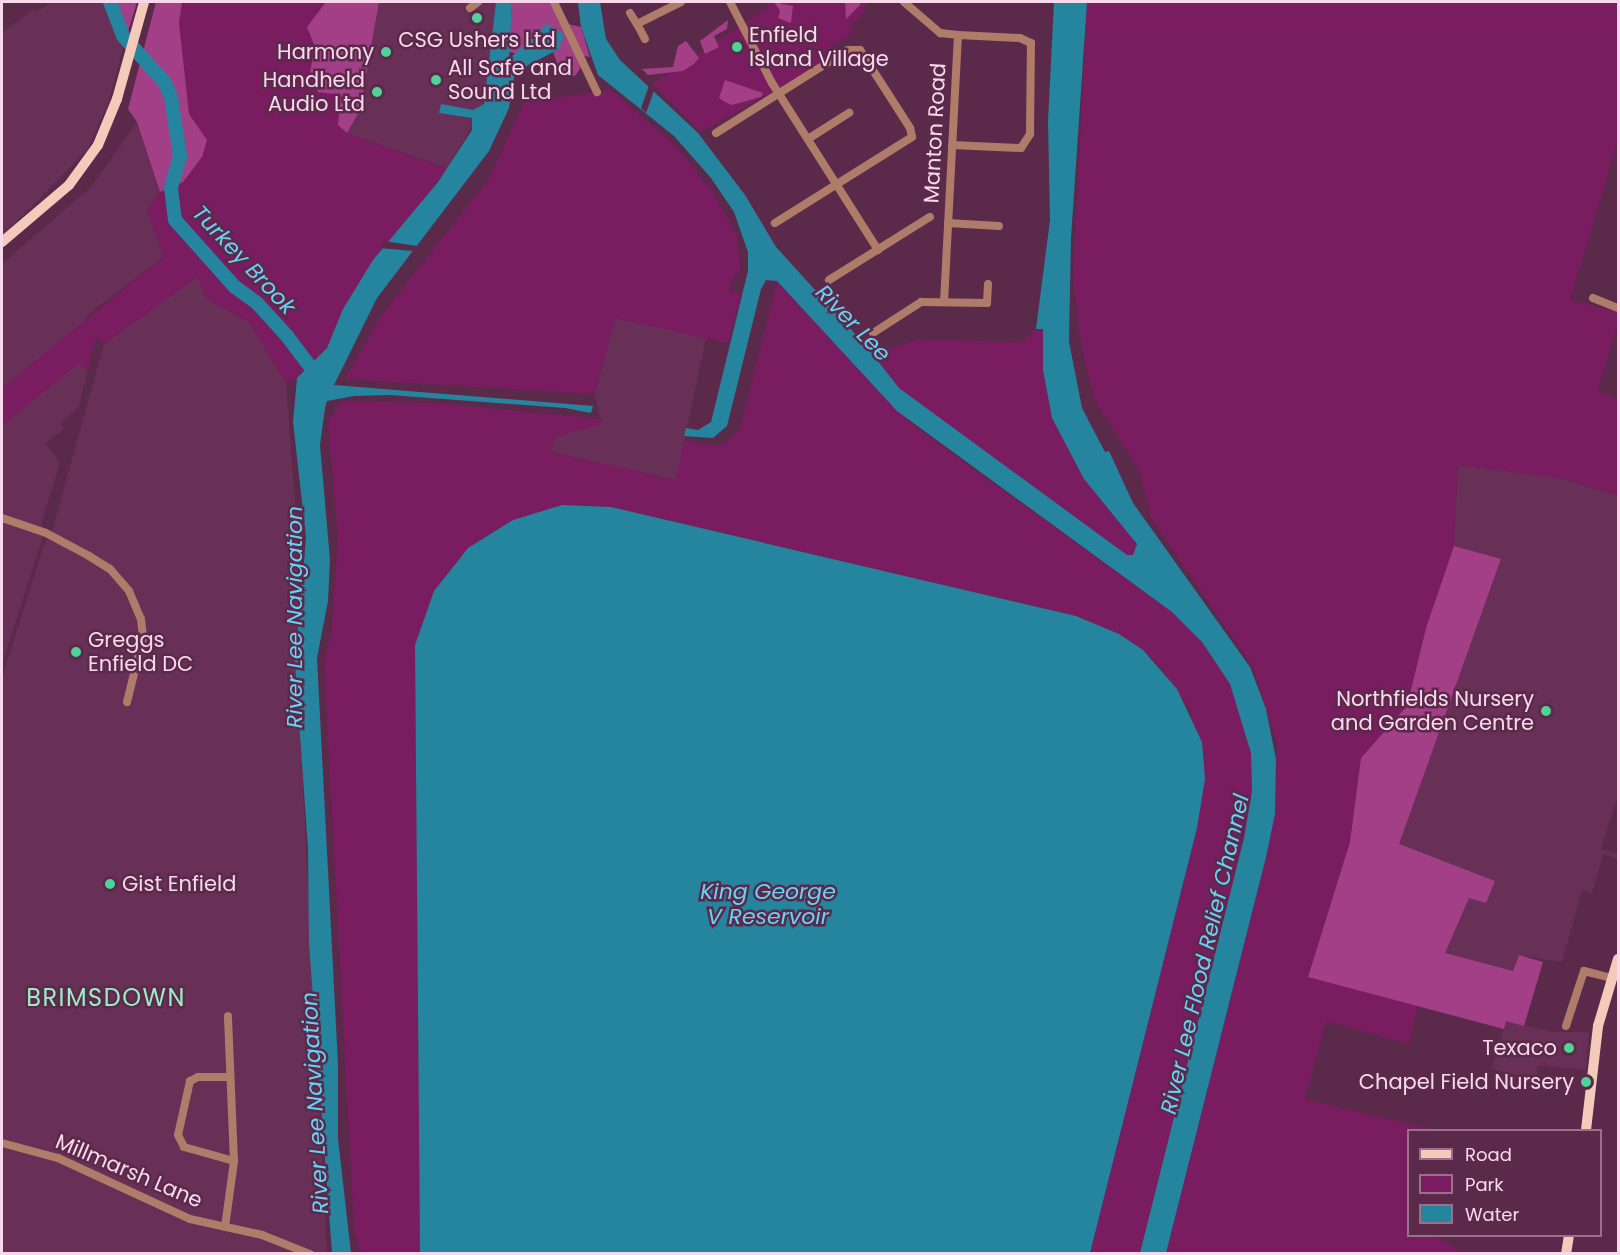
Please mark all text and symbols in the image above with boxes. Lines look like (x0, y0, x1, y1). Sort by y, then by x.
marker: CSG Ushers Ltd (470, 11, 484, 25)
place label: Enfield Island Village (749, 22, 889, 72)
place label: CSG Ushers Ltd (398, 27, 556, 53)
place label: Harmony (277, 39, 374, 65)
marker: Enfield Island Village (730, 40, 744, 54)
marker: Harmony (379, 45, 393, 59)
place label: All Safe and Sound Ltd (448, 55, 572, 105)
street label: Manton Road (919, 62, 951, 204)
place label: Handheld Audio Ltd (263, 67, 365, 117)
marker: All Safe and Sound Ltd (429, 73, 443, 87)
marker: Handheld Audio Ltd (370, 85, 384, 99)
water label: Turkey Brook (187, 200, 301, 320)
water label: River Lee (810, 279, 896, 367)
water label: River Lee Navigation (282, 506, 308, 728)
place label: Greggs Enfield DC (88, 627, 193, 677)
marker: Greggs Enfield DC (69, 645, 83, 659)
place label: Northfields Nursery and Garden Centre (1331, 686, 1534, 736)
marker: Northfields Nursery and Garden Centre (1539, 704, 1553, 718)
water label: River Lee Flood Relief Channel (1155, 792, 1255, 1116)
place label: Gist Enfield (122, 871, 236, 897)
marker: Gist Enfield (103, 877, 117, 891)
water label: King George V Reservoir (700, 878, 836, 930)
district label: BRIMSDOWN (26, 984, 186, 1012)
water label: River Lee Navigation (296, 991, 334, 1215)
place label: Texaco (1482, 1035, 1557, 1061)
marker: Texaco (1562, 1041, 1576, 1055)
place label: Chapel Field Nursery (1359, 1069, 1574, 1095)
marker: Chapel Field Nursery (1579, 1075, 1593, 1089)
street label: Millmarsh Lane (52, 1129, 206, 1213)
legend (1407, 1129, 1602, 1237)
text: Road (1465, 1142, 1512, 1167)
text: Park (1465, 1172, 1504, 1197)
text: Water (1465, 1202, 1519, 1227)

